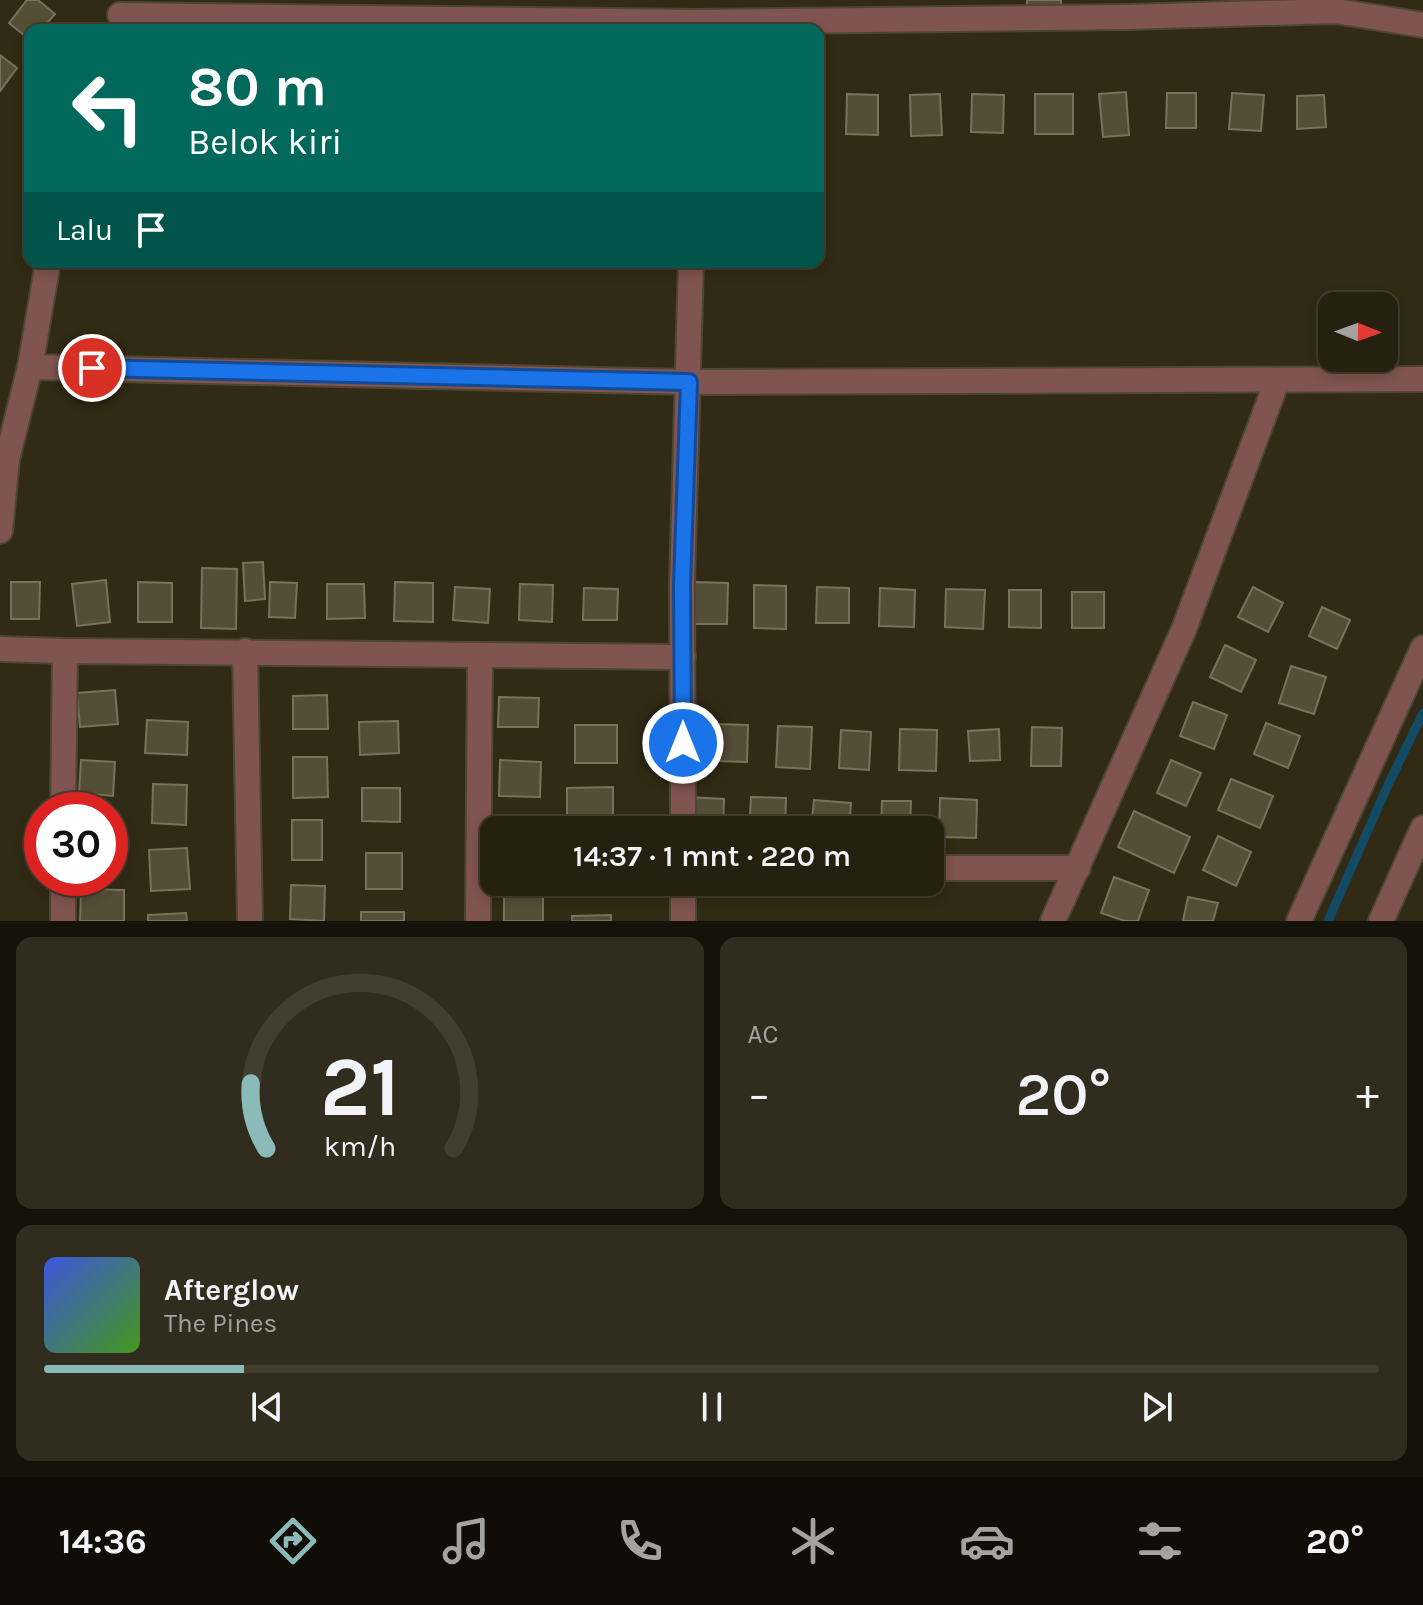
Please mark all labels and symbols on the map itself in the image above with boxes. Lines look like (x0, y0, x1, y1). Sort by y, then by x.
north arrow (1318, 292, 1398, 372)
pin (58, 334, 126, 402)
position arrow (641, 701, 725, 785)
speed limit sign: 30 (24, 792, 128, 896)

